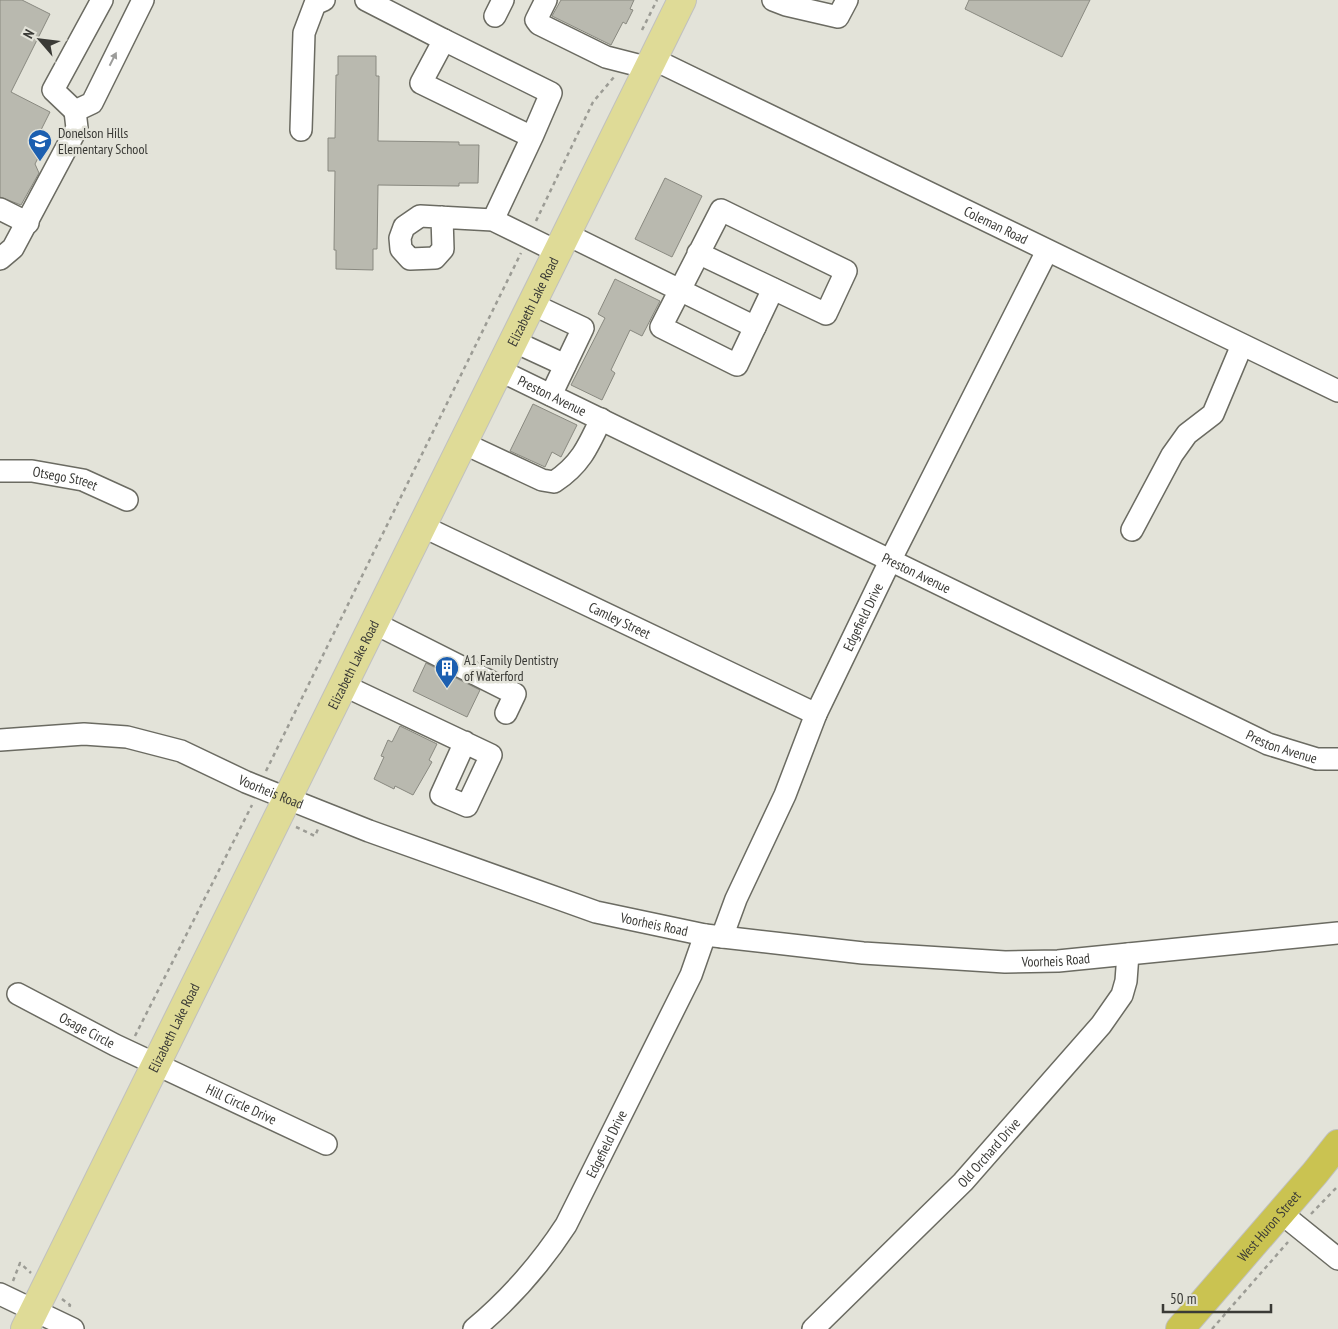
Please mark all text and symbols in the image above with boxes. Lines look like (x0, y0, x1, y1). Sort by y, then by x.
north arrow (15, 15, 65, 65)
text: N (19, 26, 38, 41)
one-way arrow (109, 52, 117, 66)
place label: Donelson Hills Elementary School (58, 124, 148, 158)
school or university icon: Donelson Hills Elementary School (27, 128, 53, 162)
street label: Coleman Road (961, 202, 1031, 248)
street label: Elizabeth Lake Road (503, 254, 562, 349)
street label: Preston Avenue (515, 371, 590, 420)
street label: Otsego Street (31, 462, 101, 495)
street label: Preston Avenue (879, 549, 954, 597)
street label: Edgefield Drive (839, 580, 887, 654)
street label: Camley Street (586, 598, 654, 643)
street label: Elizabeth Lake Road (324, 617, 383, 712)
place label: A1 Family Dentistry of Waterford (464, 651, 559, 685)
building icon: A1 Family Dentistry of Waterford (434, 655, 460, 689)
street label: Preston Avenue (1243, 726, 1320, 768)
street label: Voorheis Road (235, 770, 306, 813)
street label: Voorheis Road (618, 908, 690, 940)
street label: Voorheis Road (1020, 949, 1091, 971)
street label: Elizabeth Lake Road (144, 980, 203, 1075)
street label: Osage Circle (56, 1008, 118, 1052)
street label: Hill Circle Drive (203, 1080, 280, 1129)
street label: Edgefield Drive (582, 1107, 631, 1181)
street label: Old Orchard Drive (954, 1114, 1024, 1191)
street label: West Huron Street (1233, 1187, 1305, 1265)
scale bar (1163, 1282, 1270, 1314)
text: 50 m (1170, 1289, 1196, 1308)

